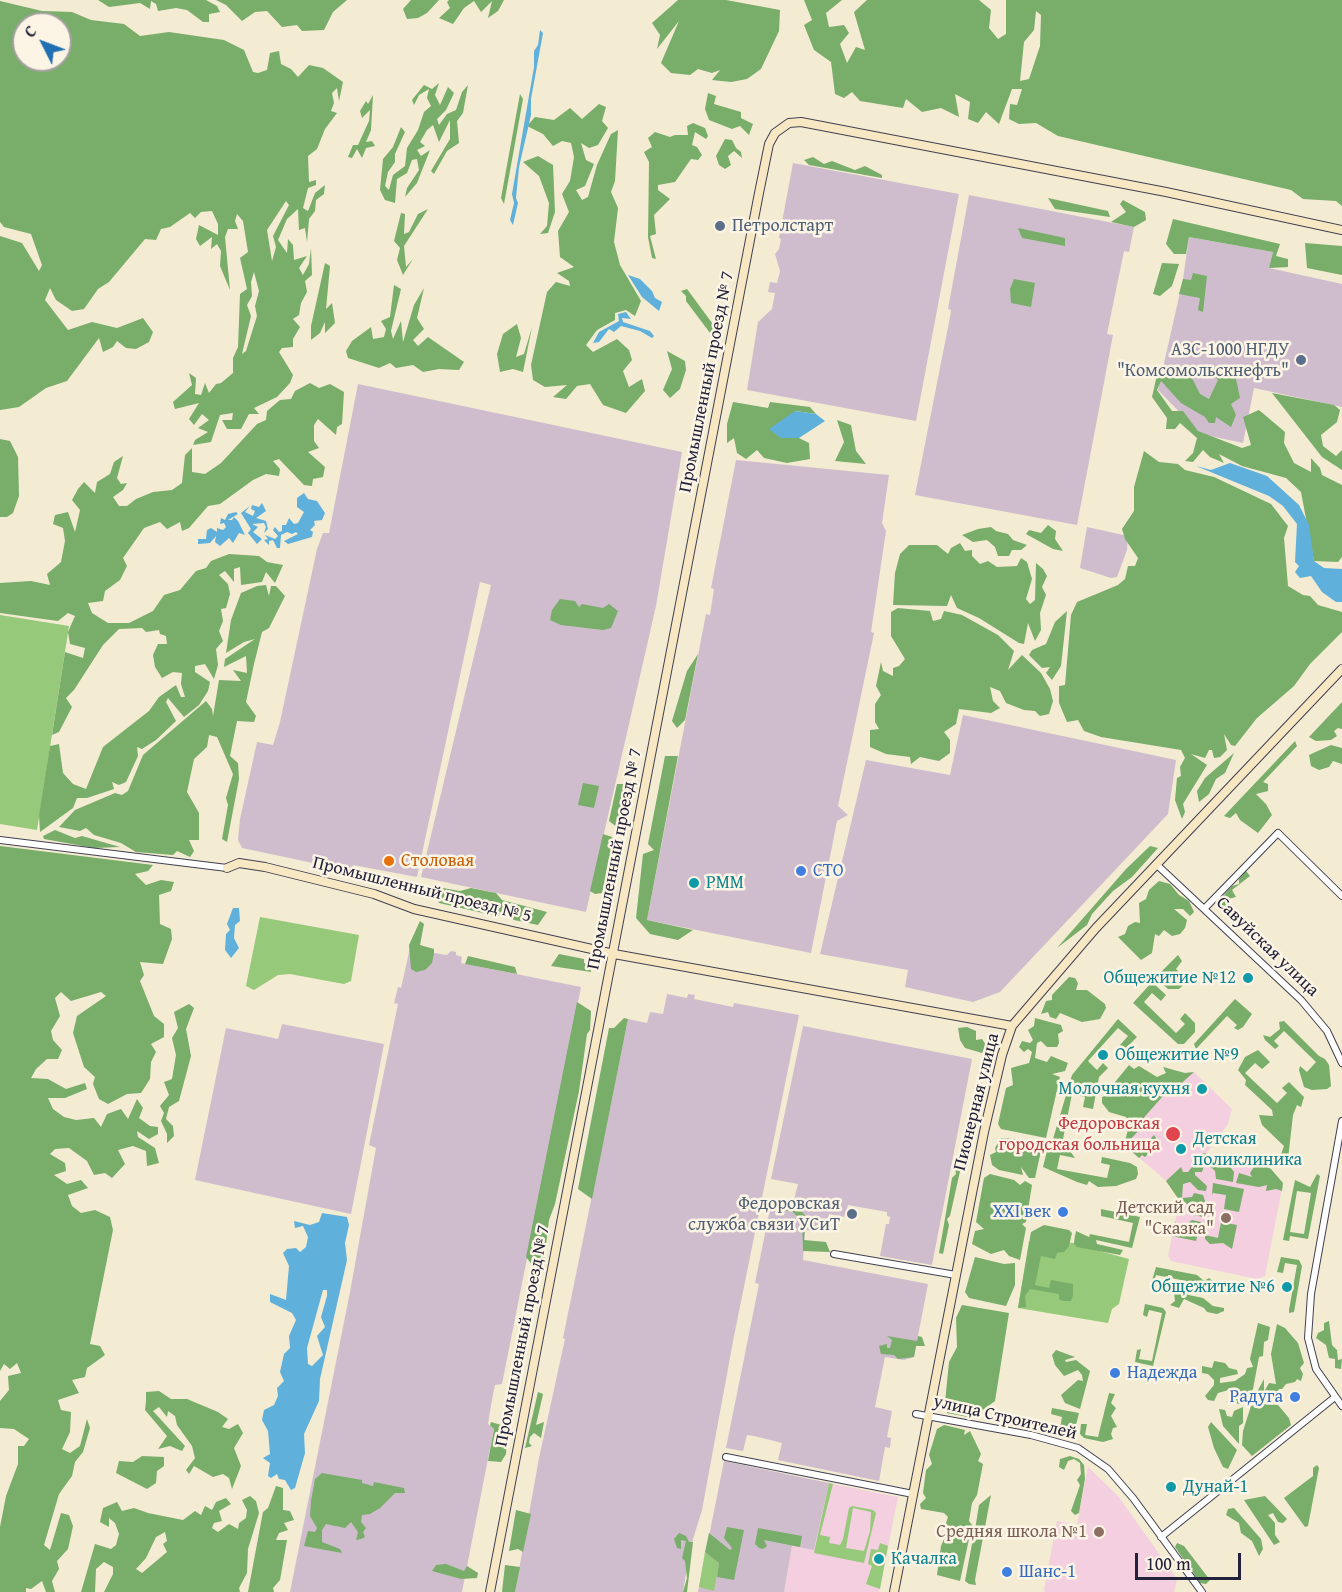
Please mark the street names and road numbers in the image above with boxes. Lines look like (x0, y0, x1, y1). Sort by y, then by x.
street label: Промышленный проезд № 7 (675, 270, 739, 494)
street label: Промышленный проезд № 7 (583, 747, 647, 971)
street label: Промышленный проезд № 5 (310, 852, 534, 928)
street label: Савуйская улица (1211, 892, 1323, 1002)
street label: Пионерная улица (949, 1031, 1005, 1173)
street label: Промышленный проезд № 7 (491, 1224, 555, 1448)
street label: улица Строителей (931, 1391, 1079, 1445)

